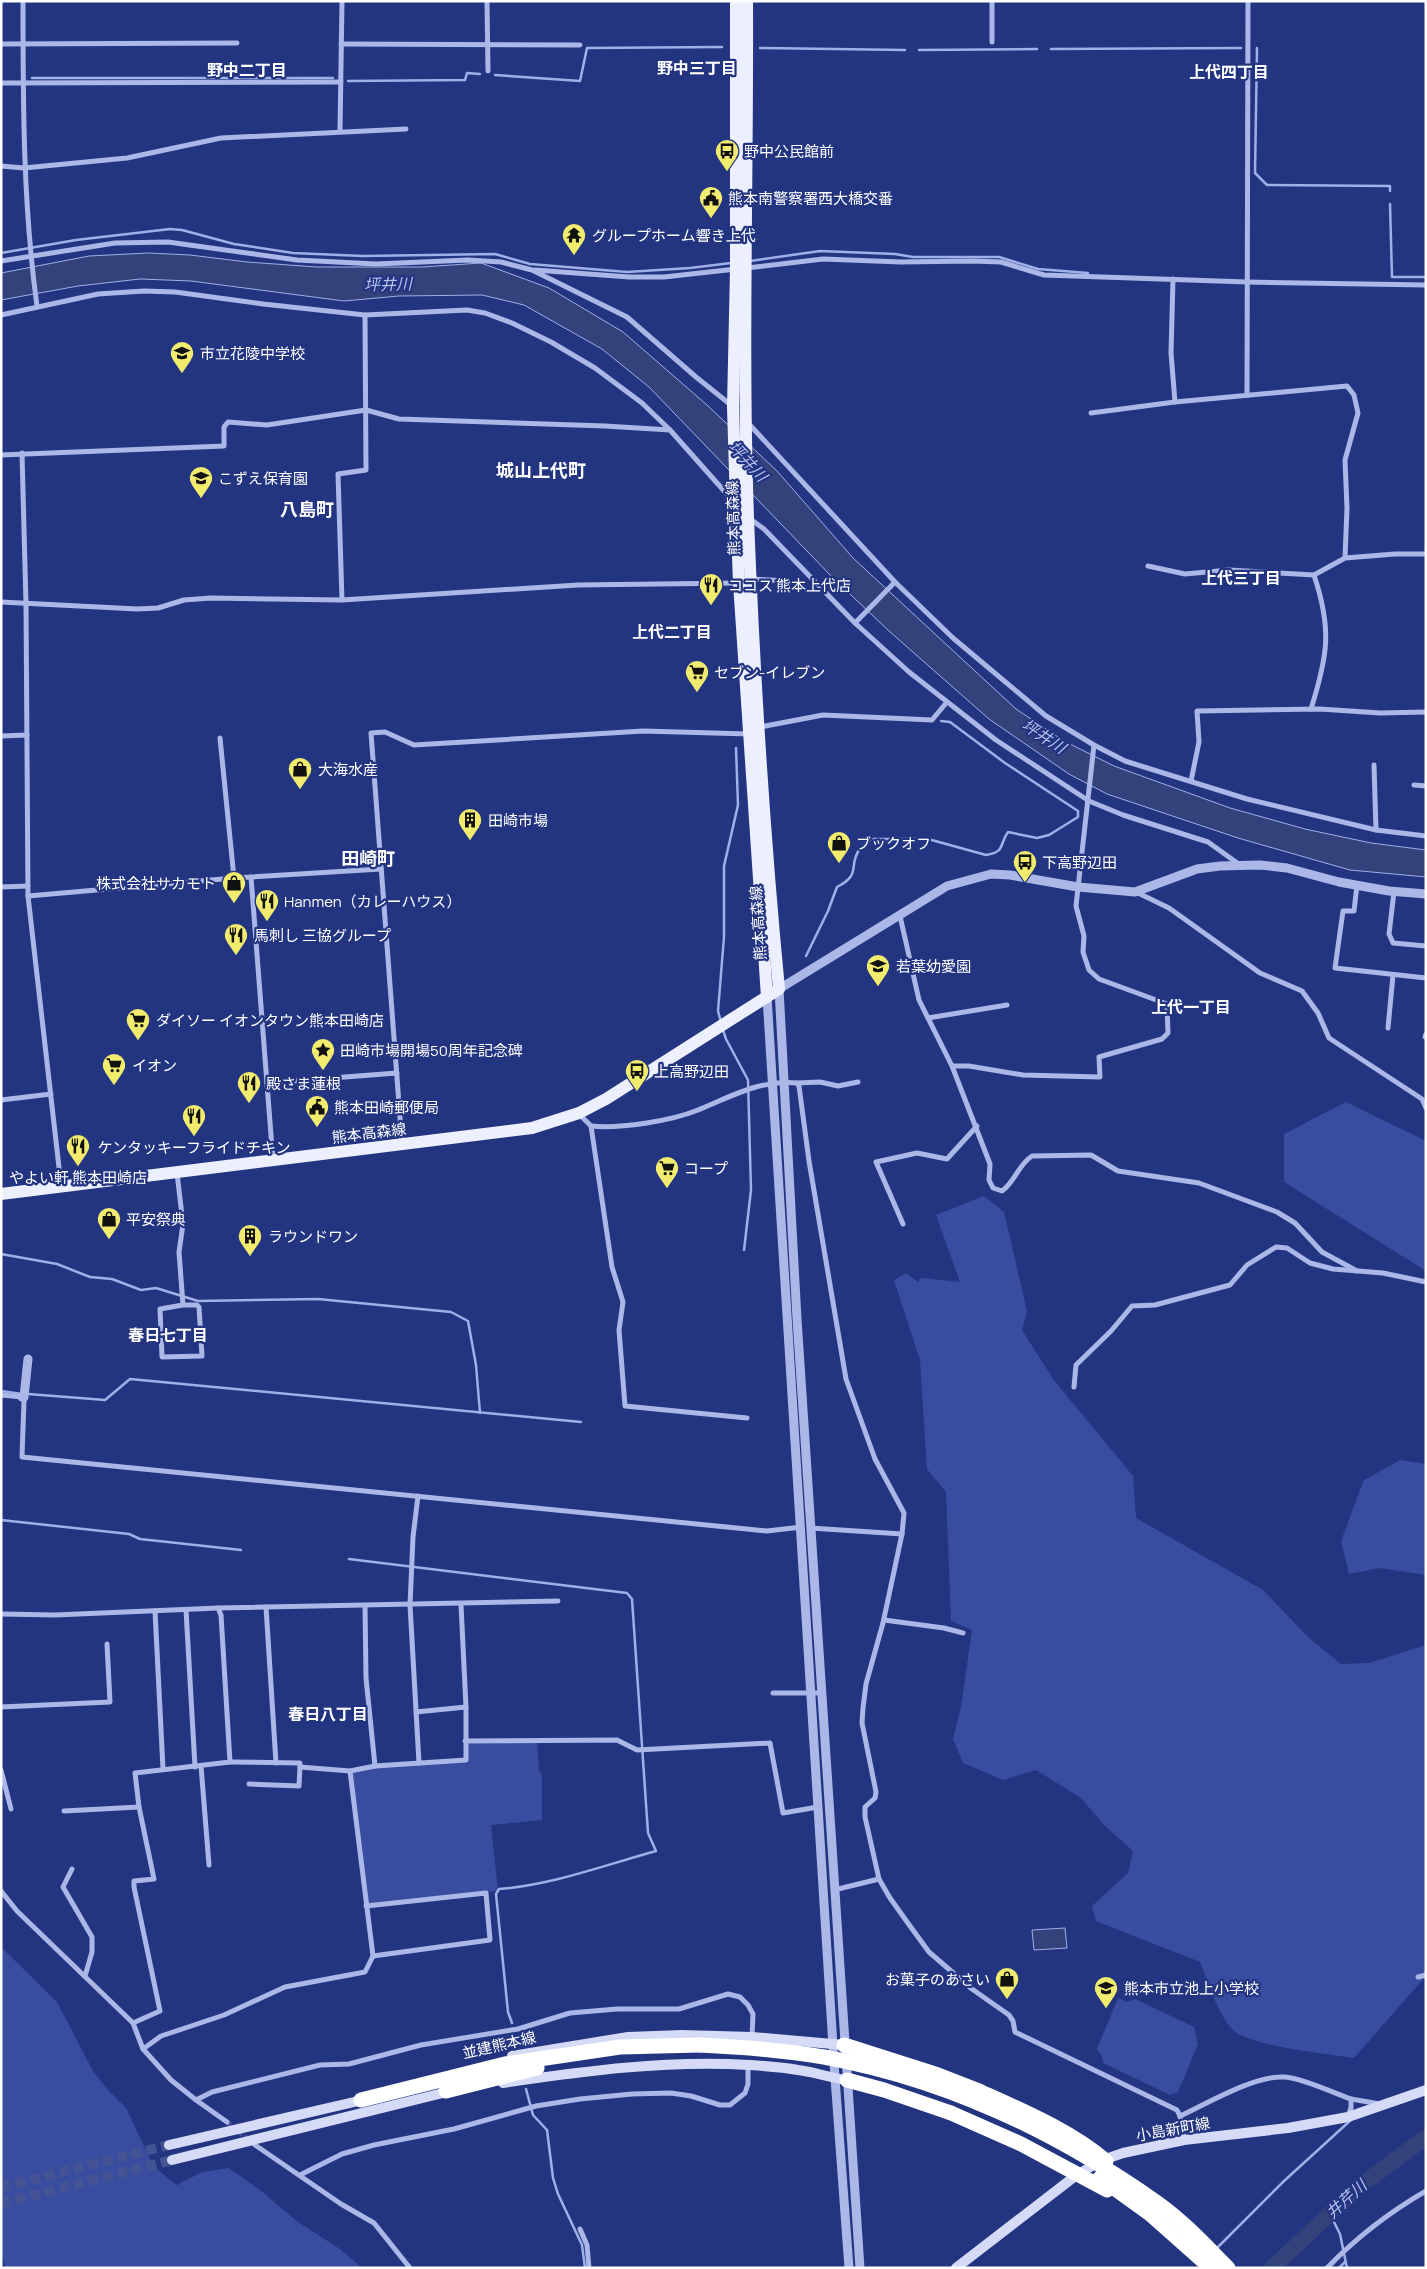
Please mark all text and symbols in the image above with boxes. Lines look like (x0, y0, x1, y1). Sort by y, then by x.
district label: 野中三丁目 (657, 57, 737, 79)
district label: 野中二丁目 (207, 59, 287, 81)
district label: 上代四丁目 (1189, 61, 1269, 83)
bus stop icon: 野中公民館前 (714, 138, 740, 172)
place label: 野中公民館前 (744, 141, 834, 162)
public building icon: 熊本南警察署西大橋交番 (698, 185, 724, 219)
place label: 熊本南警察署西大橋交番 (728, 188, 893, 209)
temple icon: グループホーム響き上代 (561, 222, 587, 256)
place label: グループホーム響き上代 (592, 225, 756, 246)
water label: 坪井川 (364, 273, 414, 295)
school or university icon: 市立花陵中学校 (169, 340, 195, 374)
place label: 市立花陵中学校 (200, 343, 305, 364)
water label: 坪井川 (724, 436, 774, 488)
district label: 城山上代町 (496, 458, 586, 482)
school or university icon: こずえ保育園 (188, 465, 214, 499)
place label: こずえ保育園 (218, 468, 308, 489)
street label: 熊本高森線 (721, 480, 745, 556)
district label: 八島町 (280, 497, 334, 521)
district label: 上代三丁目 (1201, 567, 1281, 589)
restaurant icon: ココス 熊本上代店 (698, 572, 724, 606)
place label: ココス 熊本上代店 (728, 575, 851, 596)
district label: 上代二丁目 (632, 621, 712, 643)
supermarket icon: セブン-イレブン (684, 659, 710, 693)
place label: セブン-イレブン (714, 662, 825, 683)
water label: 坪井川 (1018, 714, 1072, 759)
shop icon: 大海水産 (287, 756, 313, 790)
place label: 大海水産 (318, 759, 378, 780)
building icon: 田崎市場 (457, 807, 483, 841)
place label: 田崎市場 (488, 810, 548, 831)
shop icon: ブックオフ (826, 830, 852, 864)
place label: ブックオフ (856, 833, 931, 854)
district label: 田崎町 (341, 846, 395, 870)
bus stop icon: 下高野辺田 (1012, 849, 1038, 883)
place label: 下高野辺田 (1042, 852, 1117, 873)
shop icon: 株式会社サカモト (221, 870, 247, 904)
place label: 株式会社サカモト (96, 873, 216, 894)
street label: 熊本高森線 (745, 885, 771, 961)
restaurant icon: Hanmen（カレーハウス） (254, 888, 280, 922)
place label: Hanmen（カレーハウス） (284, 891, 461, 912)
restaurant icon: 馬刺し 三協グループ (223, 922, 249, 956)
place label: 馬刺し 三協グループ (254, 925, 391, 946)
school or university icon: 若葉幼愛園 (865, 953, 891, 987)
place label: 若葉幼愛園 (896, 956, 971, 977)
district label: 上代一丁目 (1151, 996, 1231, 1018)
supermarket icon: ダイソー イオンタウン熊本田崎店 (125, 1007, 151, 1041)
place label: ダイソー イオンタウン熊本田崎店 (156, 1010, 384, 1031)
place icon: 田崎市場開場50周年記念碑 (310, 1037, 336, 1071)
place label: 田崎市場開場50周年記念碑 (340, 1040, 523, 1061)
supermarket icon: イオン (101, 1052, 127, 1086)
place label: イオン (132, 1055, 177, 1076)
bus stop icon: 上高野辺田 (624, 1058, 650, 1092)
place label: 上高野辺田 (654, 1061, 729, 1082)
restaurant icon: 殿さま蓮根 (236, 1070, 262, 1104)
place label: 殿さま蓮根 (266, 1073, 341, 1094)
public building icon: 熊本田崎郵便局 (304, 1094, 330, 1128)
place label: 熊本田崎郵便局 (334, 1097, 439, 1118)
restaurant icon: ケンタッキーフライドチキン (181, 1103, 207, 1137)
street label: 熊本高森線 (330, 1118, 408, 1148)
restaurant icon: やよい軒 熊本田崎店 (65, 1133, 91, 1167)
place label: ケンタッキーフライドチキン (97, 1137, 291, 1158)
supermarket icon: コープ (654, 1155, 680, 1189)
place label: コープ (684, 1158, 728, 1179)
place label: やよい軒 熊本田崎店 (9, 1167, 147, 1188)
shop icon: 平安祭典 (96, 1206, 122, 1240)
place label: 平安祭典 (126, 1209, 186, 1230)
building icon: ラウンドワン (237, 1223, 263, 1257)
place label: ラウンドワン (268, 1226, 358, 1247)
district label: 春日七丁目 (128, 1324, 208, 1346)
district label: 春日八丁目 (288, 1703, 368, 1725)
shop icon: お菓子のあさい (994, 1966, 1020, 2000)
place label: お菓子のあさい (885, 1969, 990, 1990)
school or university icon: 熊本市立池上小学校 (1093, 1975, 1119, 2009)
place label: 熊本市立池上小学校 (1124, 1978, 1259, 1999)
street label: 並建熊本線 (460, 2026, 538, 2064)
street label: 小島新町線 (1134, 2112, 1212, 2146)
water label: 井芹川 (1321, 2173, 1373, 2223)

